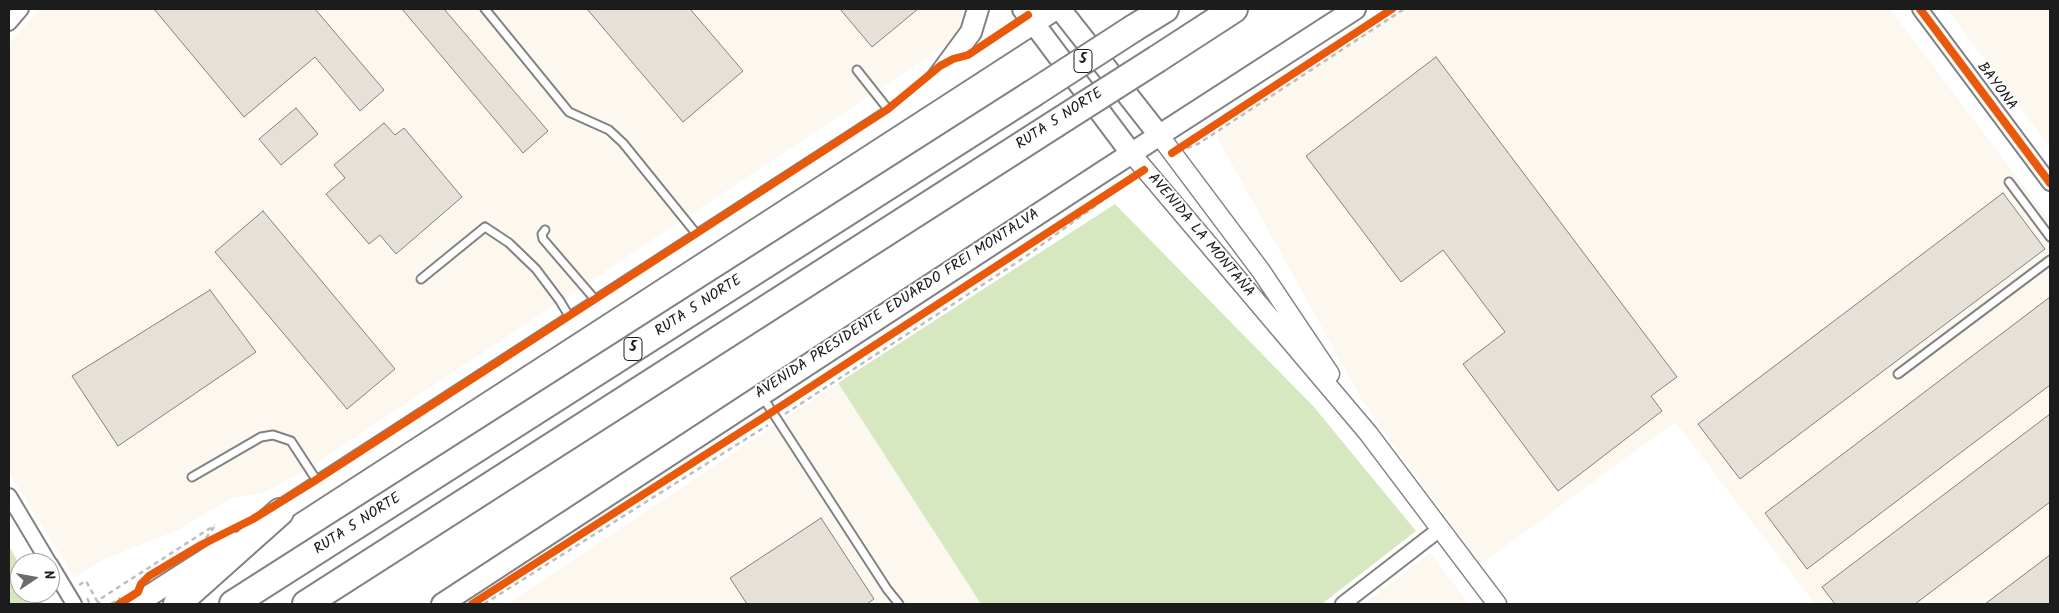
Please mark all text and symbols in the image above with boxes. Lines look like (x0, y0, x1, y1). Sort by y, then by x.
road number: 5 (1074, 49, 1092, 72)
street label: BAYONA (1972, 59, 2020, 115)
street label: RUTA 5 NORTE (1013, 85, 1107, 155)
street label: AVENIDA LA MONTAÑA (1143, 170, 1257, 302)
street label: AVENIDA PRESIDENTE EDUARDO FREI MONTALVA (753, 206, 1043, 404)
street label: RUTA 5 NORTE (652, 272, 746, 342)
road number: 5 (624, 338, 642, 360)
street label: RUTA 5 NORTE (311, 490, 405, 560)
north arrow (10, 553, 60, 603)
text: N (37, 568, 60, 582)

